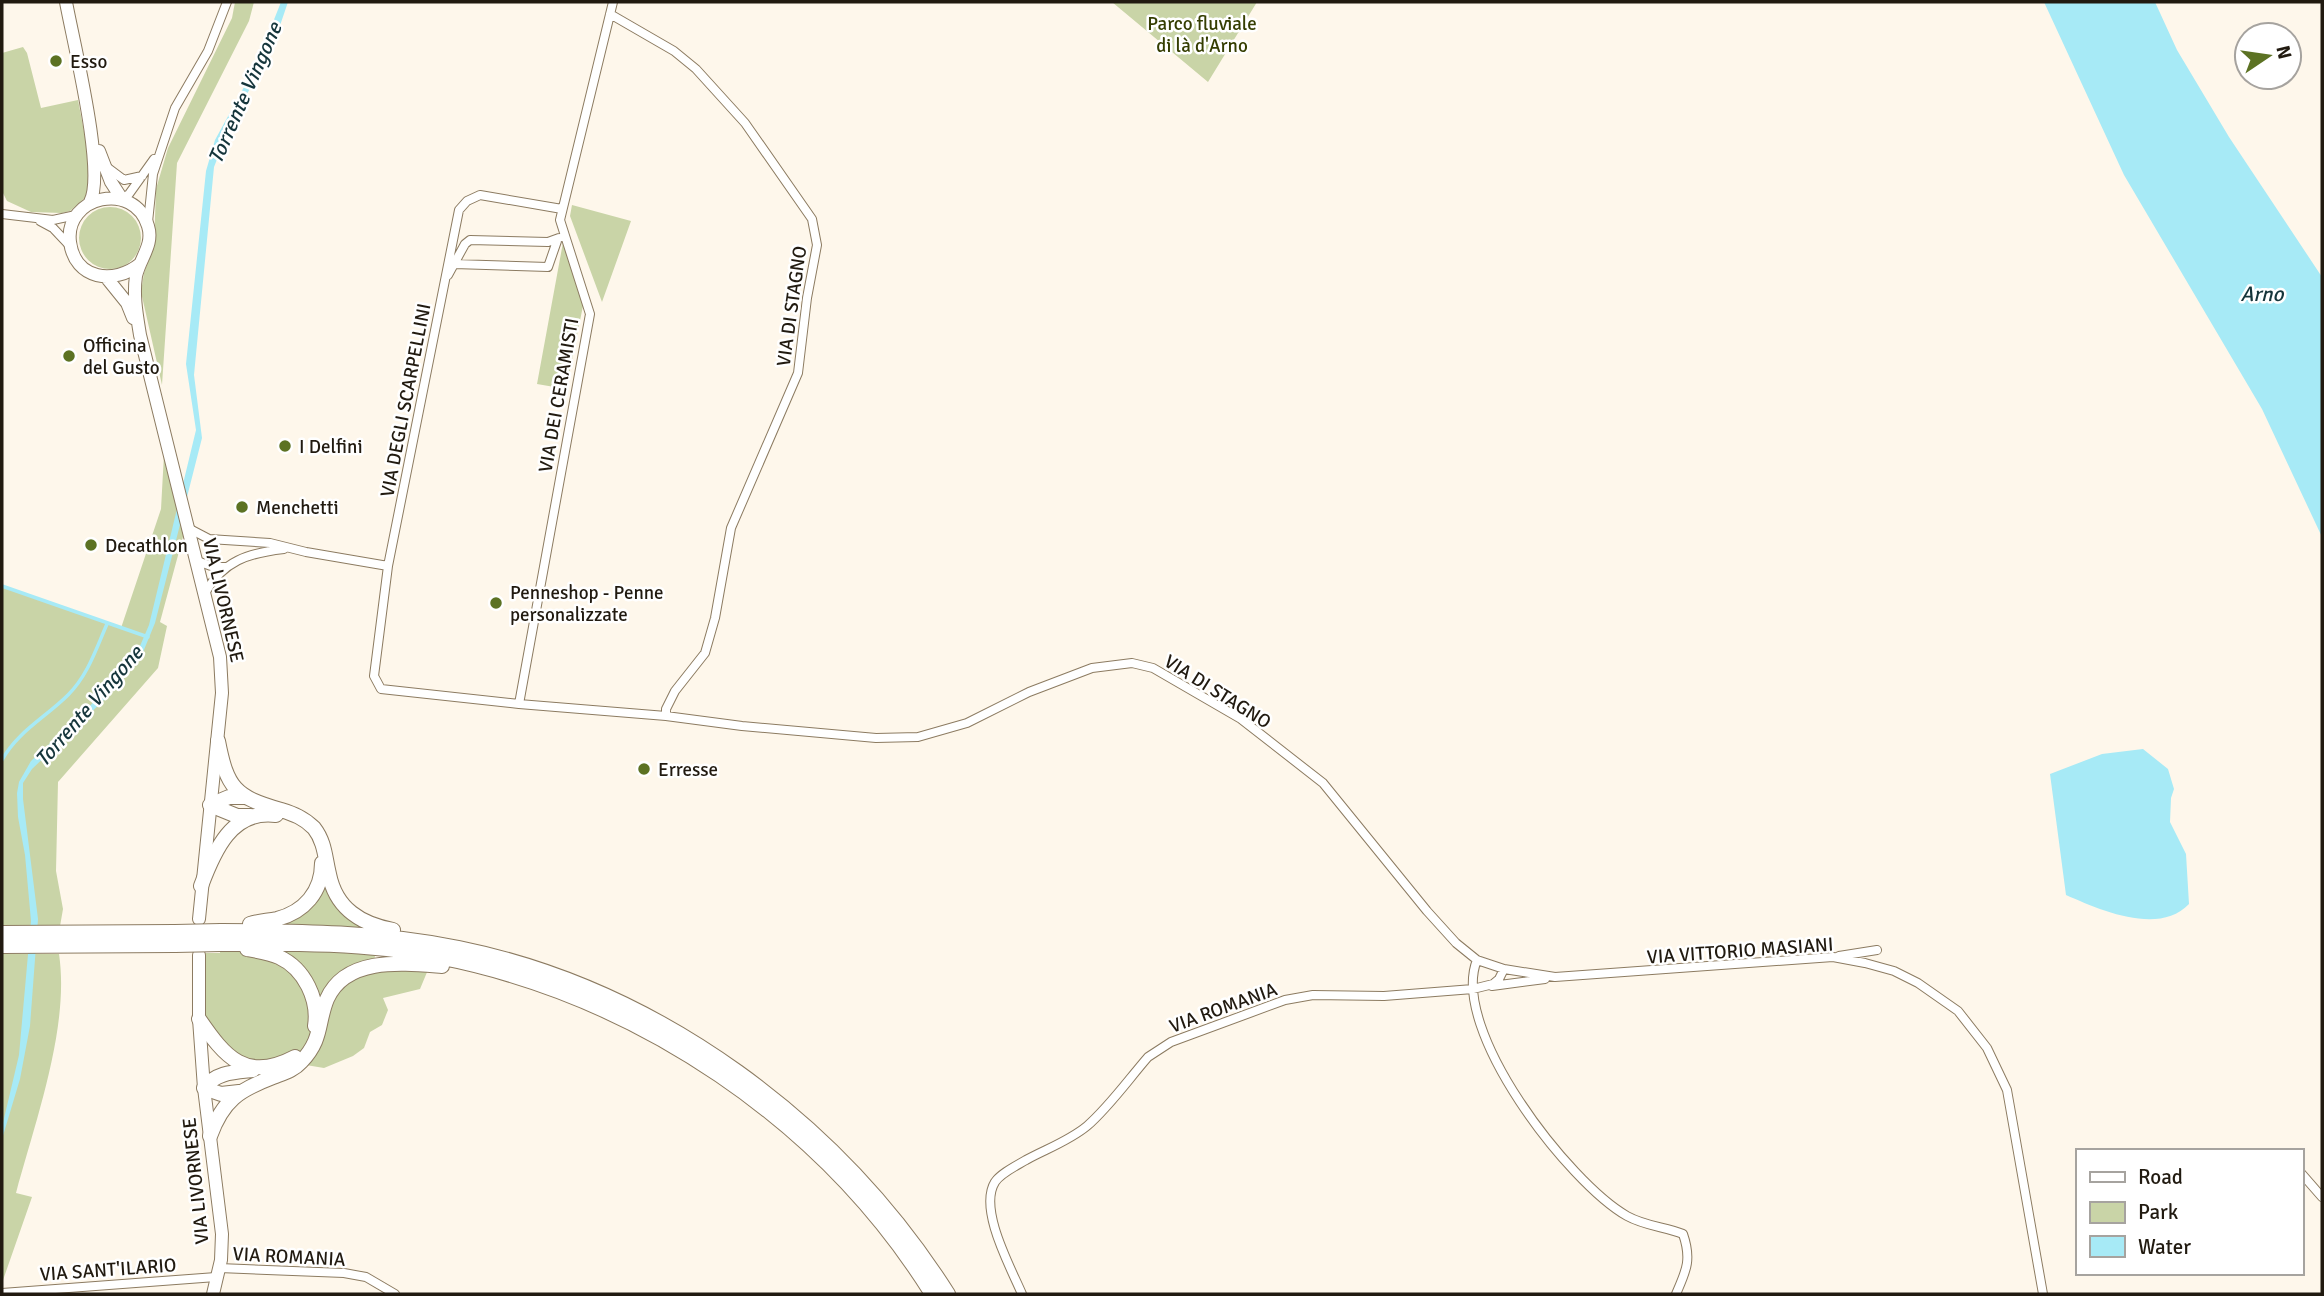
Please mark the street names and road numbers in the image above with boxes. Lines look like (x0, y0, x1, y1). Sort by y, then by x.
street label: VIA DI STAGNO (772, 244, 812, 368)
street label: VIA DEGLI SCARPELLINI (375, 301, 437, 499)
street label: VIA DEI CERAMISTI (534, 316, 584, 474)
street label: VIA LIVORNESE (197, 536, 249, 665)
street label: VIA DI STAGNO (1160, 649, 1275, 734)
street label: VIA VITTORIO MASIANI (1646, 933, 1834, 969)
street label: VIA ROMANIA (1166, 977, 1281, 1039)
street label: VIA LIVORNESE (177, 1116, 215, 1245)
street label: VIA ROMANIA (232, 1242, 346, 1272)
street label: VIA SANT'ILARIO (39, 1253, 177, 1287)

